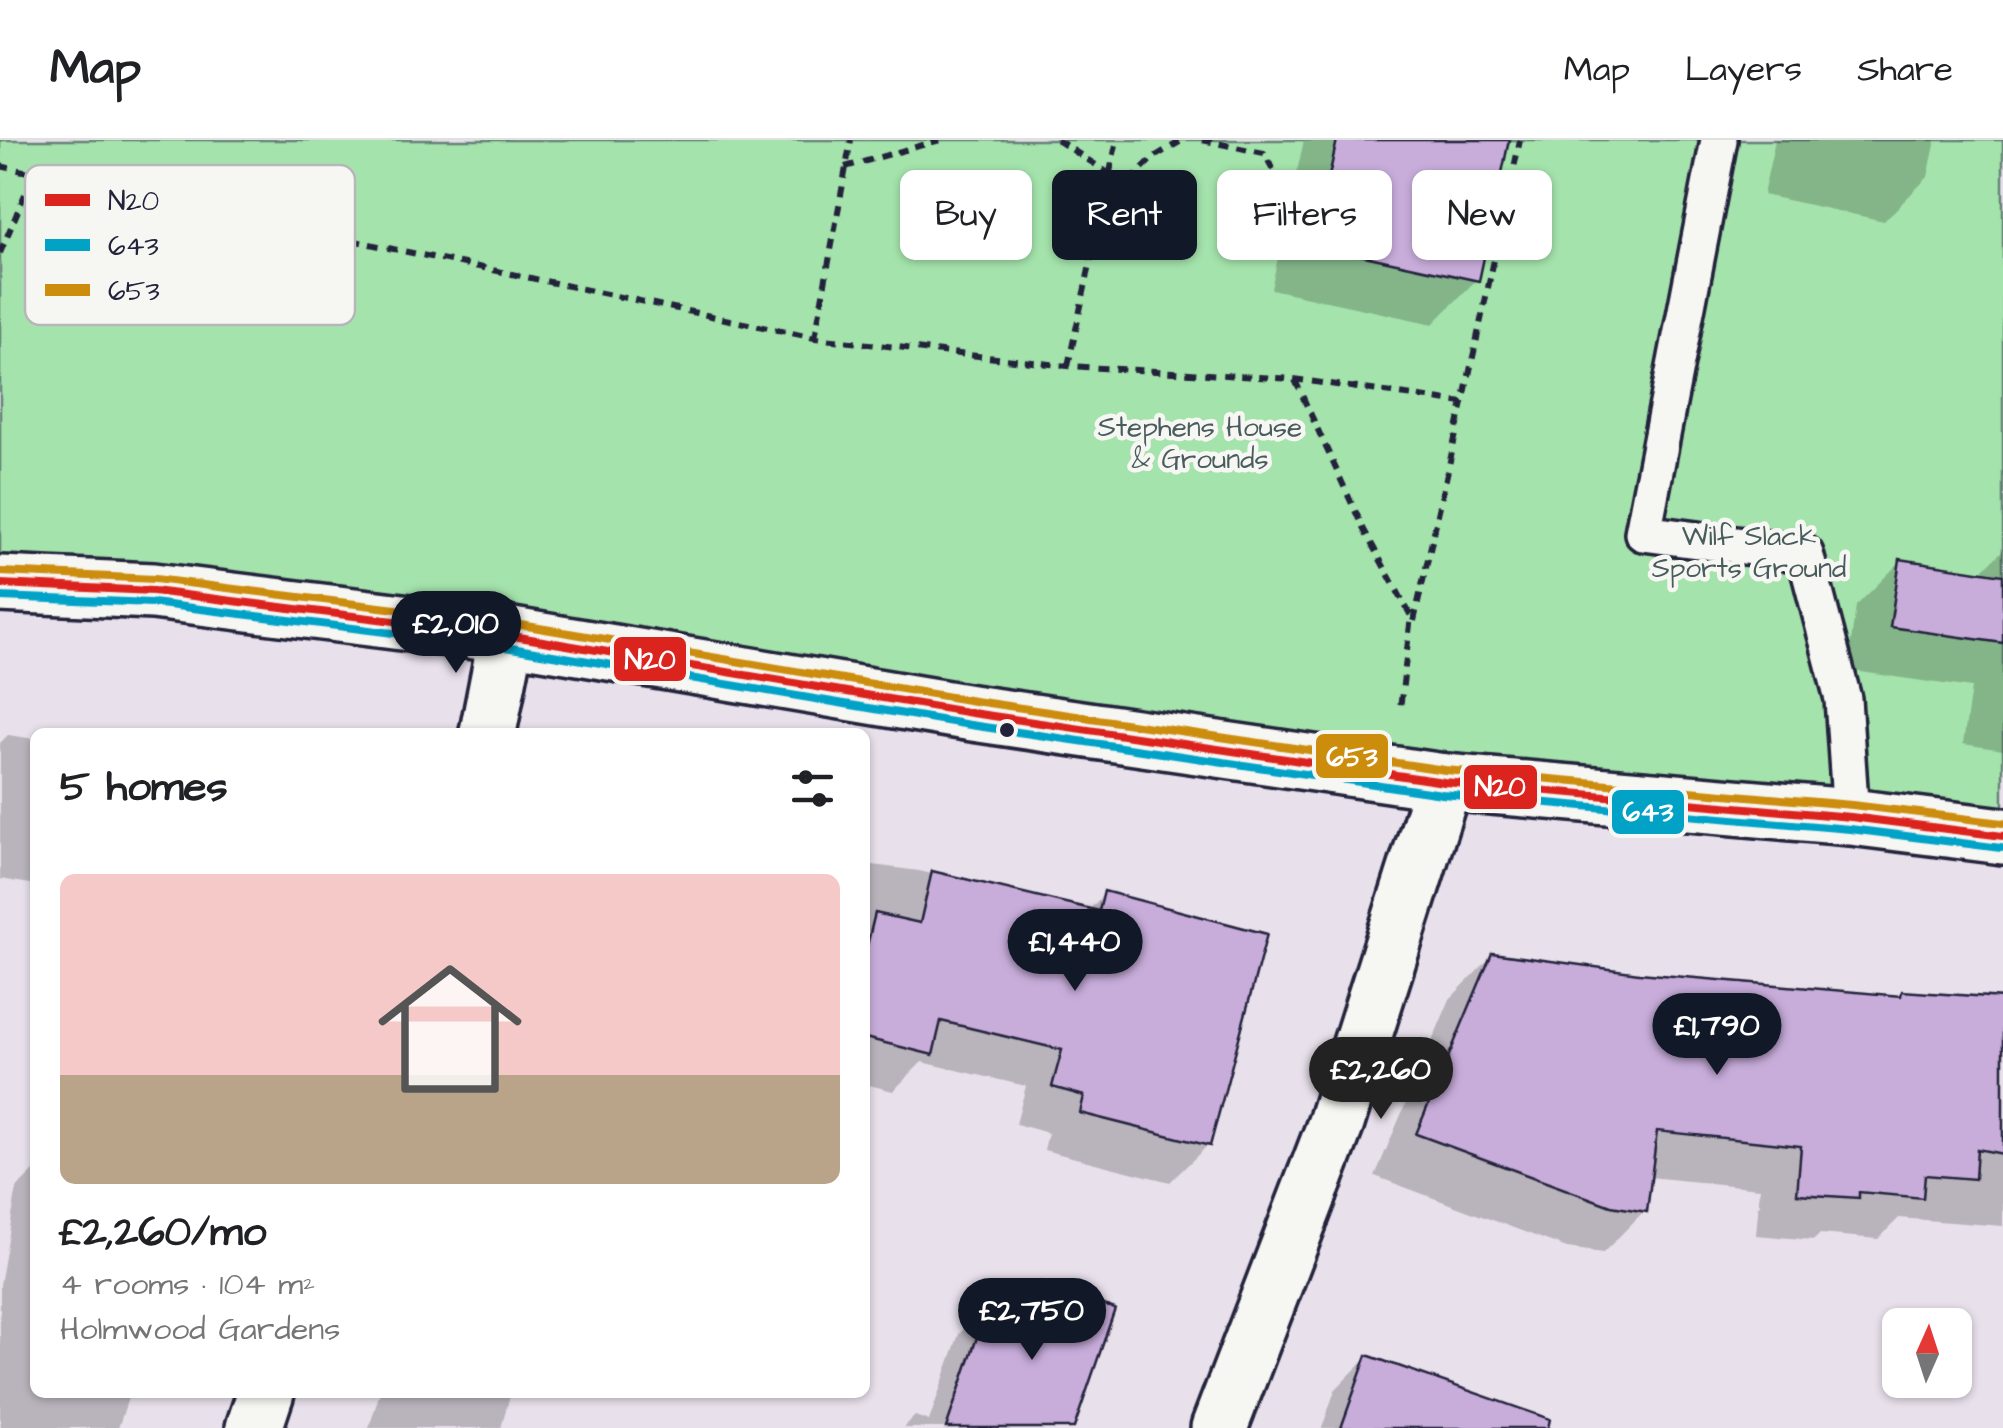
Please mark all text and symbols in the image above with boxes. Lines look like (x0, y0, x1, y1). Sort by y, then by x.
text: Map (50, 36, 141, 102)
text: Map (1564, 45, 1630, 94)
text: Layers (1685, 45, 1802, 94)
text: Share (1857, 45, 1953, 94)
legend (25, 165, 355, 325)
chip: Buy (900, 170, 1032, 260)
chip: Rent (1052, 170, 1197, 260)
chip: Filters (1217, 170, 1392, 260)
chip: New (1412, 170, 1552, 260)
text: N20 (108, 182, 159, 221)
text: 643 (108, 227, 159, 266)
text: 653 (108, 272, 160, 311)
park label: Stephens House & Grounds (1098, 408, 1302, 479)
park label: Wilf Slack Sports Ground (1652, 517, 1846, 588)
pin: £2,010 (375, 591, 537, 676)
text: £2,010 (413, 601, 499, 646)
line badge: N20 (612, 635, 688, 683)
text: N20 (624, 641, 676, 680)
unlabelled marker (997, 720, 1017, 740)
line badge: 653 (1314, 732, 1390, 780)
text: 653 (1326, 738, 1379, 777)
text: 5 homes (60, 759, 227, 817)
icon: filters (785, 761, 840, 816)
line badge: N20 (1462, 763, 1539, 811)
text: N20 (1474, 768, 1526, 807)
line badge: 643 (1610, 788, 1686, 836)
text: 643 (1623, 793, 1674, 832)
pin: £1,440 (994, 909, 1156, 994)
text: £1,440 (1030, 919, 1120, 964)
icon: home (360, 939, 540, 1119)
pin: £1,790 (1636, 993, 1798, 1078)
text: £1,790 (1674, 1003, 1760, 1048)
pin: £2,260 (1300, 1037, 1462, 1122)
text: £2,260 (1331, 1047, 1431, 1092)
text: £2,260/mo (60, 1204, 266, 1262)
text: 4 rooms · 104 m² (60, 1262, 315, 1307)
pin: £2,750 (951, 1278, 1113, 1363)
text: £2,750 (980, 1288, 1084, 1333)
text: Holmwood Gardens (60, 1307, 340, 1352)
north arrow (1882, 1308, 1972, 1398)
map controls (1882, 1308, 1972, 1398)

